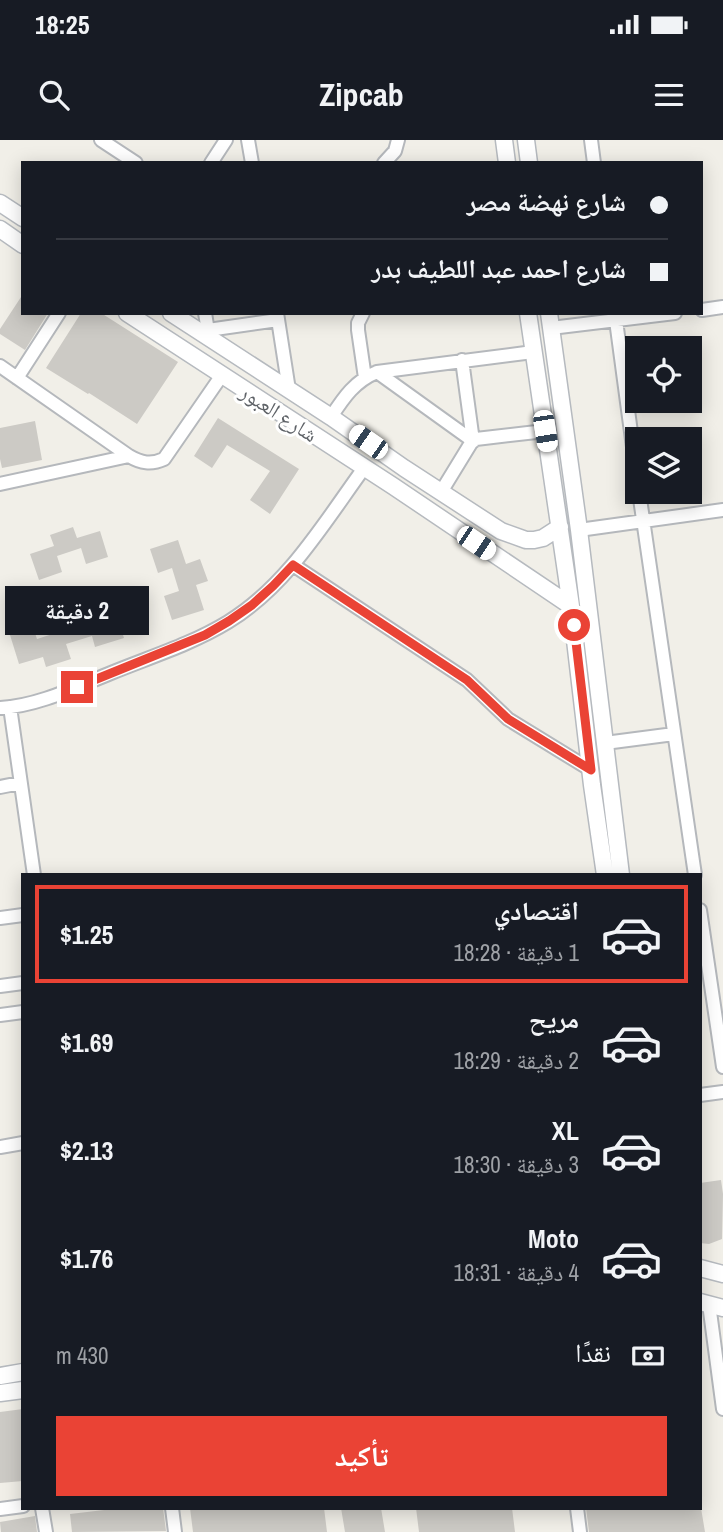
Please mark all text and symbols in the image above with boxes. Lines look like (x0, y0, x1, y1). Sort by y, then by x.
text: 18:25 (35, 7, 90, 42)
text: Zipcab (319, 73, 404, 116)
icon: search (35, 76, 73, 114)
icon: menu (650, 76, 688, 114)
text: شارع نهضة مصر (467, 184, 626, 219)
text: شارع احمد عبد اللطيف بدر (372, 251, 626, 286)
map controls (625, 336, 702, 504)
button: locate (625, 336, 702, 413)
street label: شارع العبور (234, 377, 323, 449)
car (532, 409, 559, 453)
car (345, 421, 392, 463)
button: layers (625, 427, 702, 504)
car (453, 523, 500, 563)
callout: 2 دقيقة (5, 586, 149, 634)
text: 2 دقيقة (45, 595, 109, 626)
route start (558, 609, 590, 641)
route end (61, 671, 93, 703)
text: اقتصادي (494, 893, 579, 928)
icon: car (600, 903, 663, 966)
text: $1.25 (60, 917, 113, 952)
text: 1 دقيقة · 18:28 (454, 937, 579, 968)
text: مريح (529, 1001, 579, 1036)
icon: car (600, 1011, 663, 1074)
text: $1.69 (60, 1025, 113, 1060)
text: 2 دقيقة · 18:29 (454, 1045, 579, 1076)
text: XL (552, 1113, 579, 1148)
icon: car (600, 1119, 663, 1182)
text: $2.13 (60, 1133, 113, 1168)
text: 3 دقيقة · 18:30 (454, 1149, 579, 1180)
text: Moto (528, 1221, 579, 1256)
icon: car (600, 1227, 663, 1290)
text: $1.76 (60, 1241, 113, 1276)
text: 4 دقيقة · 18:31 (454, 1257, 579, 1288)
text: نقدًا (575, 1335, 611, 1370)
icon: cash (629, 1337, 667, 1375)
text: 430 m (56, 1340, 108, 1371)
button: تأكيد (56, 1416, 667, 1496)

